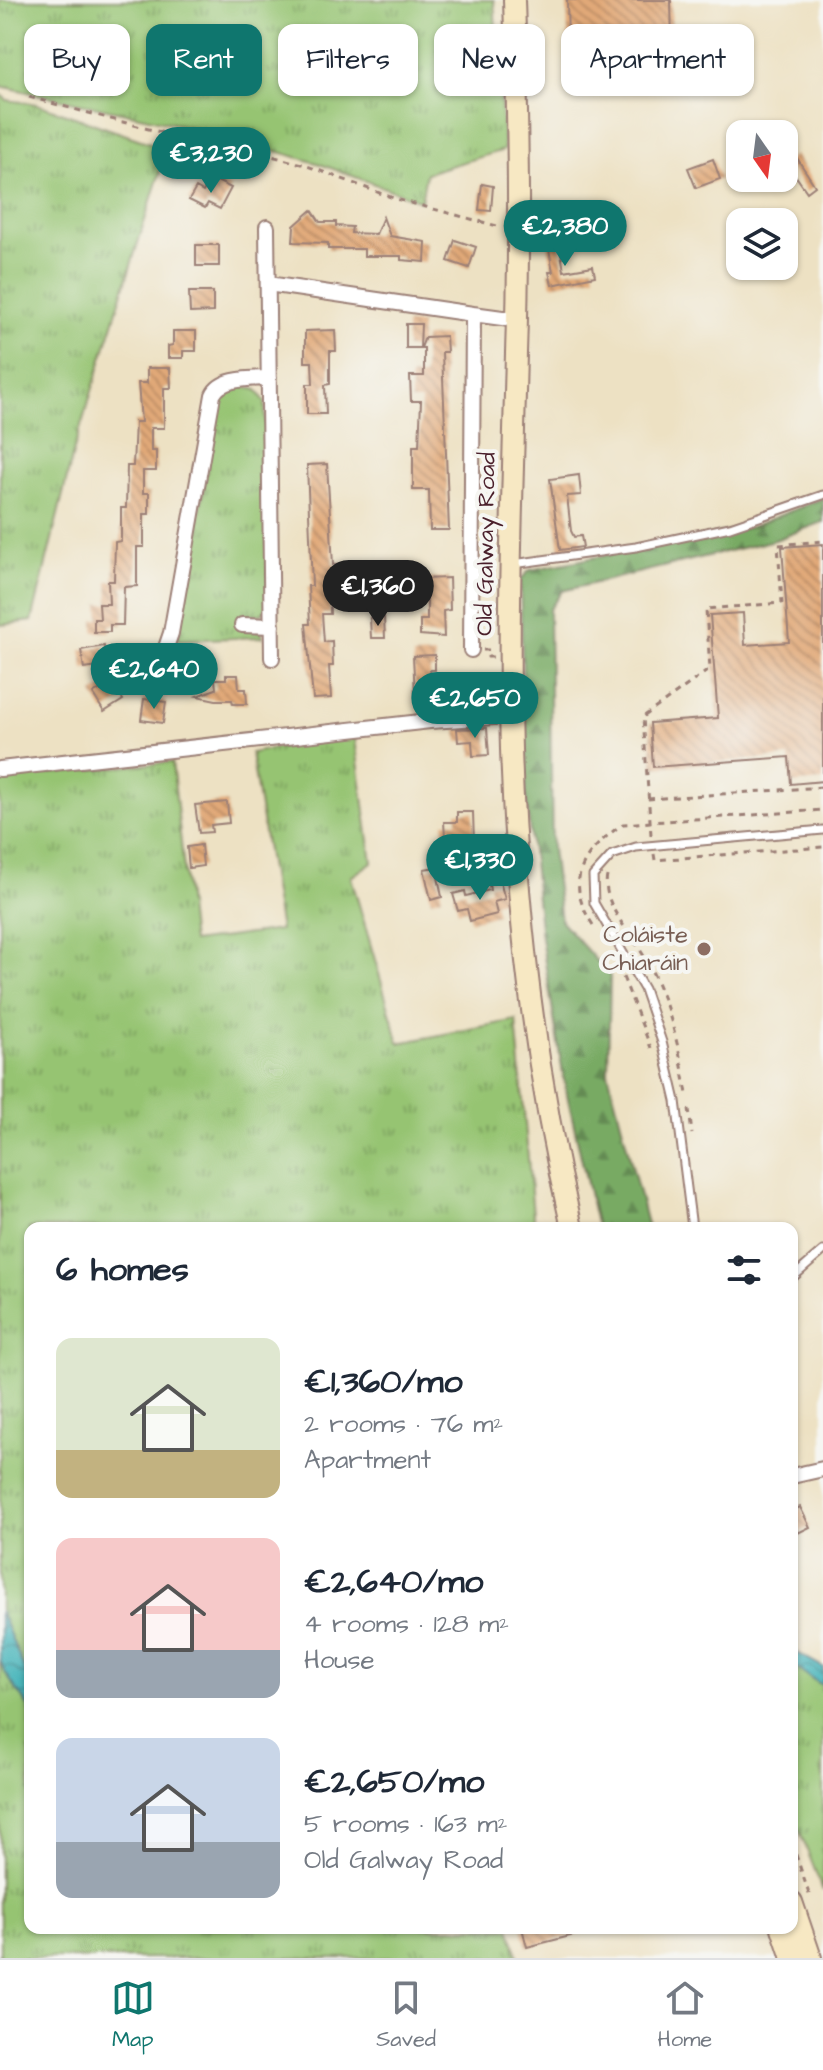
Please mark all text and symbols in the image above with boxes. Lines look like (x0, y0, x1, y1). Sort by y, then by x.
chip: Buy (24, 24, 130, 96)
chip: Rent (146, 24, 262, 96)
chip: Filters (278, 24, 418, 96)
chip: New (434, 24, 545, 96)
chip: Apartment (561, 24, 754, 96)
north arrow (726, 120, 798, 192)
map controls (726, 120, 798, 280)
pin: €3,230 (146, 127, 276, 195)
text: €3,230 (169, 135, 253, 171)
pin: €2,380 (500, 200, 630, 268)
text: €2,380 (522, 208, 608, 244)
button: layers (726, 208, 798, 280)
street label: Old Galway Road (467, 452, 506, 636)
pin: €1,360 (313, 560, 443, 628)
text: €1,360 (341, 568, 415, 604)
pin: €2,640 (89, 643, 219, 711)
text: €2,640 (109, 651, 199, 687)
pin: €2,650 (410, 672, 540, 740)
text: €2,650 (429, 680, 521, 716)
pin: €1,330 (415, 834, 545, 902)
text: €1,330 (444, 842, 516, 878)
place label: Coláiste Chiaráin (602, 918, 688, 980)
marker: Coláiste Chiaráin (695, 940, 713, 958)
text: 6 homes (56, 1246, 189, 1294)
icon: filters (722, 1248, 766, 1292)
text: €1,360/mo (304, 1358, 463, 1406)
icon: home (120, 1370, 216, 1466)
text: 2 rooms · 76 m² (304, 1406, 503, 1442)
text: Apartment (304, 1442, 431, 1478)
text: €2,640/mo (304, 1558, 484, 1606)
icon: home (120, 1570, 216, 1666)
text: 4 rooms · 128 m² (304, 1606, 509, 1642)
text: House (304, 1642, 375, 1678)
text: €2,650/mo (304, 1758, 484, 1806)
icon: home (120, 1770, 216, 1866)
text: 5 rooms · 163 m² (304, 1806, 507, 1842)
text: Old Galway Road (304, 1842, 503, 1878)
tab: Map (111, 1976, 155, 2055)
tab: Saved (376, 1976, 436, 2055)
tab: Home (658, 1976, 712, 2055)

